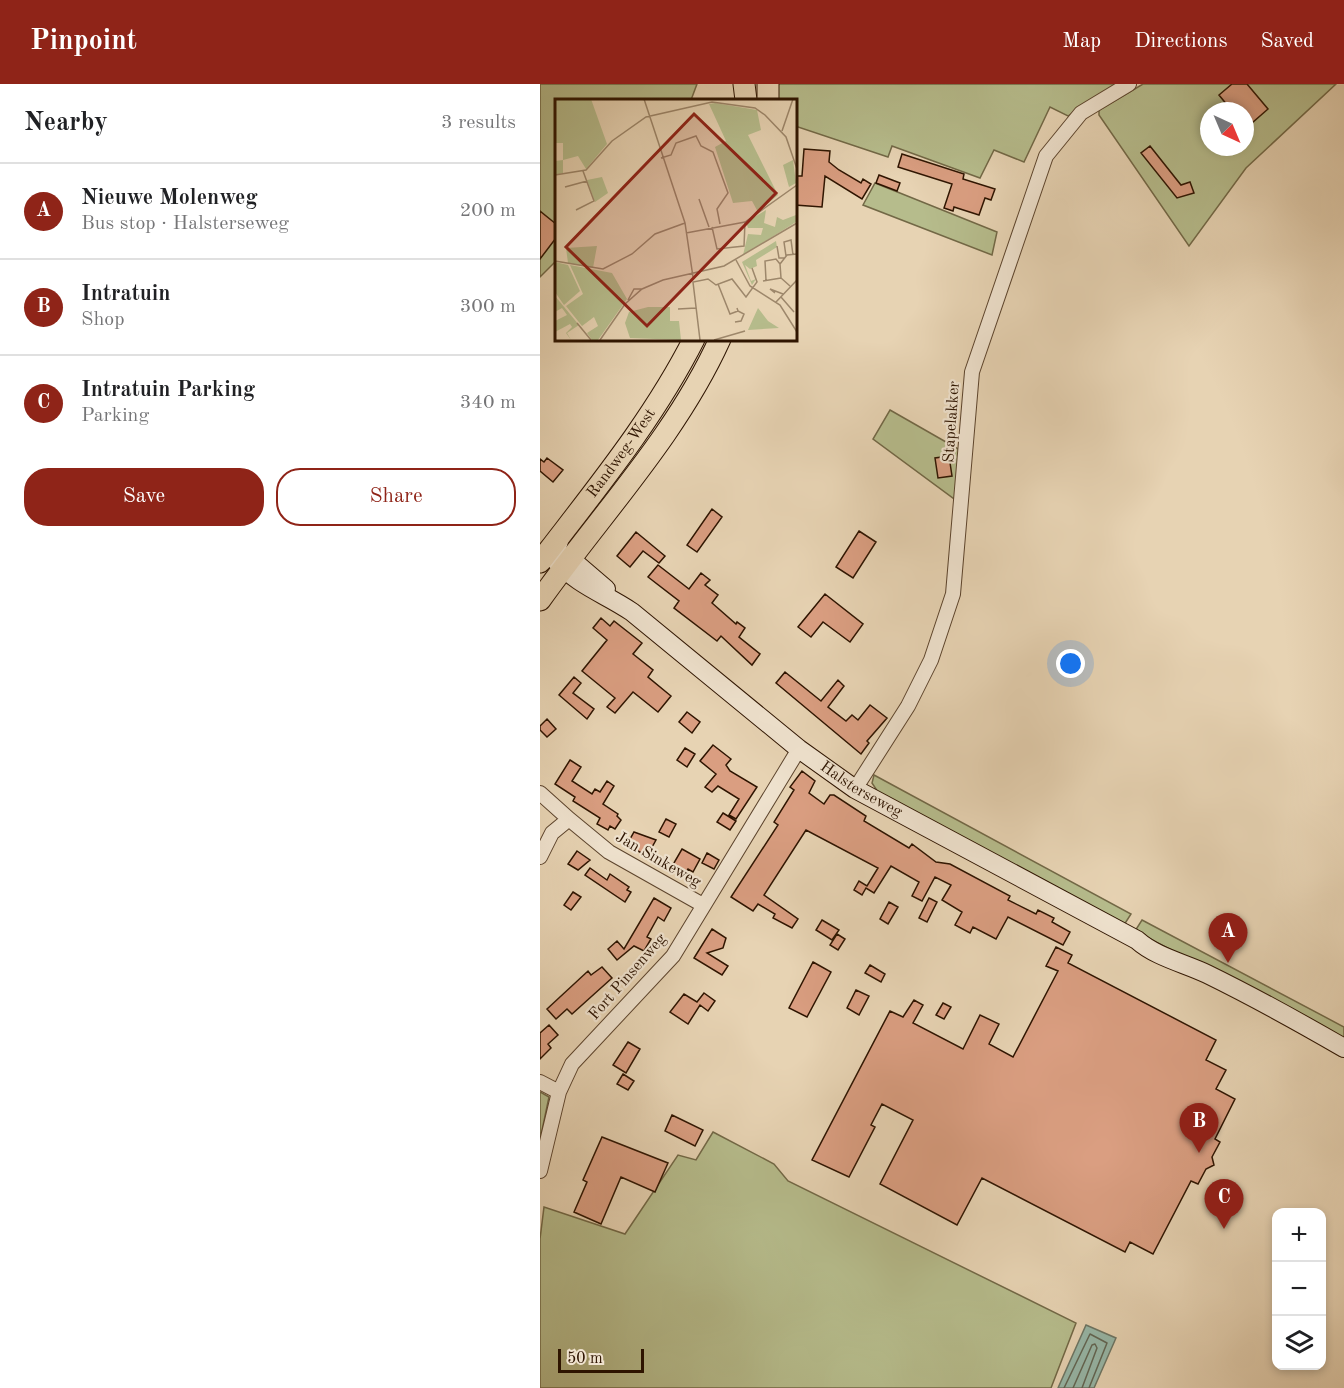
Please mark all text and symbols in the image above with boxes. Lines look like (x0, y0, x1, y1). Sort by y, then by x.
text: Pinpoint (30, 28, 137, 56)
text: Map (1062, 31, 1101, 52)
text: Directions (1134, 31, 1228, 52)
text: Saved (1261, 31, 1314, 52)
inset map (555, 99, 796, 340)
north arrow (1200, 102, 1254, 156)
text: Nearby (24, 110, 108, 136)
text: 3 results (441, 113, 516, 133)
text: Nieuwe Molenweg (81, 187, 258, 209)
text: A (36, 201, 51, 221)
text: 200 m (460, 201, 516, 221)
text: Bus stop · Halsterseweg (81, 214, 289, 234)
text: Intratuin (81, 283, 171, 305)
text: B (36, 297, 51, 317)
text: 300 m (460, 297, 516, 317)
text: Shop (81, 310, 125, 330)
text: Intratuin Parking (81, 379, 255, 401)
street label: Stapelakker (941, 380, 963, 463)
text: C (37, 393, 50, 413)
text: 340 m (460, 393, 516, 413)
text: Parking (81, 406, 149, 426)
street label: Randweg-West (584, 406, 659, 501)
button: Save (24, 468, 264, 526)
button: Share (276, 468, 516, 526)
your location (1056, 649, 1085, 678)
street label: Halsterseweg (817, 759, 905, 821)
street label: Jan Sinkeweg (612, 829, 704, 891)
pin: A (1208, 914, 1248, 963)
street label: Fort Pinsenweg (586, 930, 670, 1023)
pin: B (1180, 1104, 1218, 1153)
pin: C (1204, 1180, 1244, 1229)
map controls (1272, 1208, 1326, 1370)
button: + (1272, 1208, 1326, 1262)
button: − (1272, 1262, 1326, 1316)
button: layers (1272, 1316, 1326, 1370)
scale bar (558, 1346, 644, 1374)
text: 50 m (567, 1351, 603, 1367)

